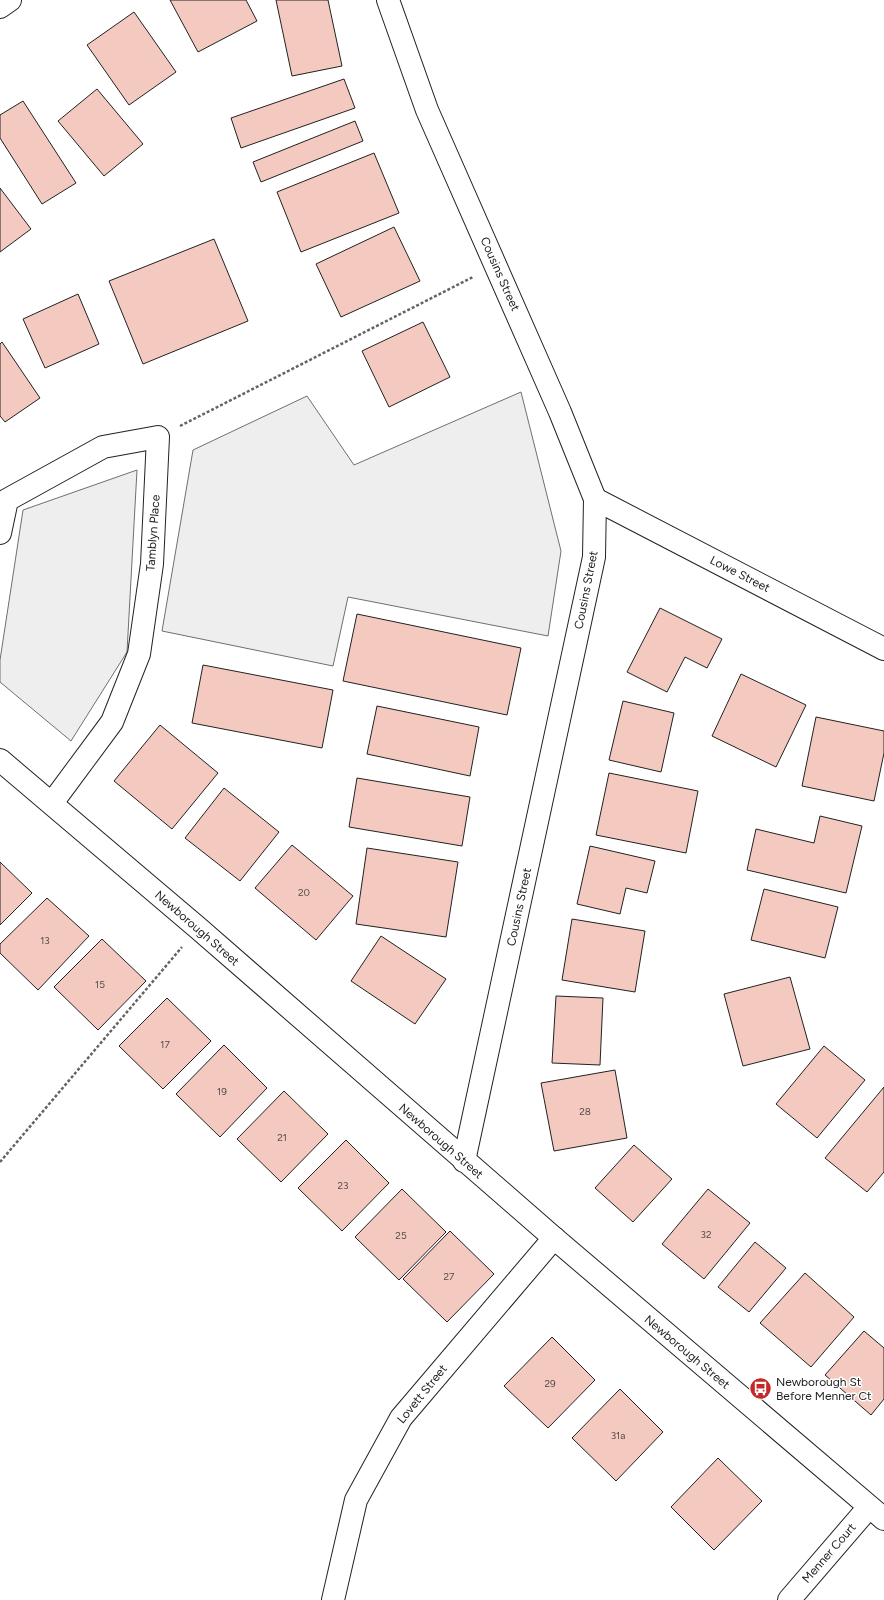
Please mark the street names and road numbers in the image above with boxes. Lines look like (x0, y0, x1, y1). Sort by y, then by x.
street label: Cousins Street (477, 235, 523, 314)
street label: Tamblyn Place (143, 494, 163, 572)
street label: Cousins Street (572, 549, 601, 630)
street label: Lowe Street (708, 553, 773, 595)
street label: Cousins Street (504, 866, 534, 947)
street label: Newborough Street (152, 888, 242, 969)
street label: Newborough Street (396, 1101, 486, 1182)
street label: Newborough Street (641, 1312, 733, 1392)
street label: Lovett Street (394, 1362, 450, 1426)
street label: Menner Court (799, 1520, 859, 1586)

